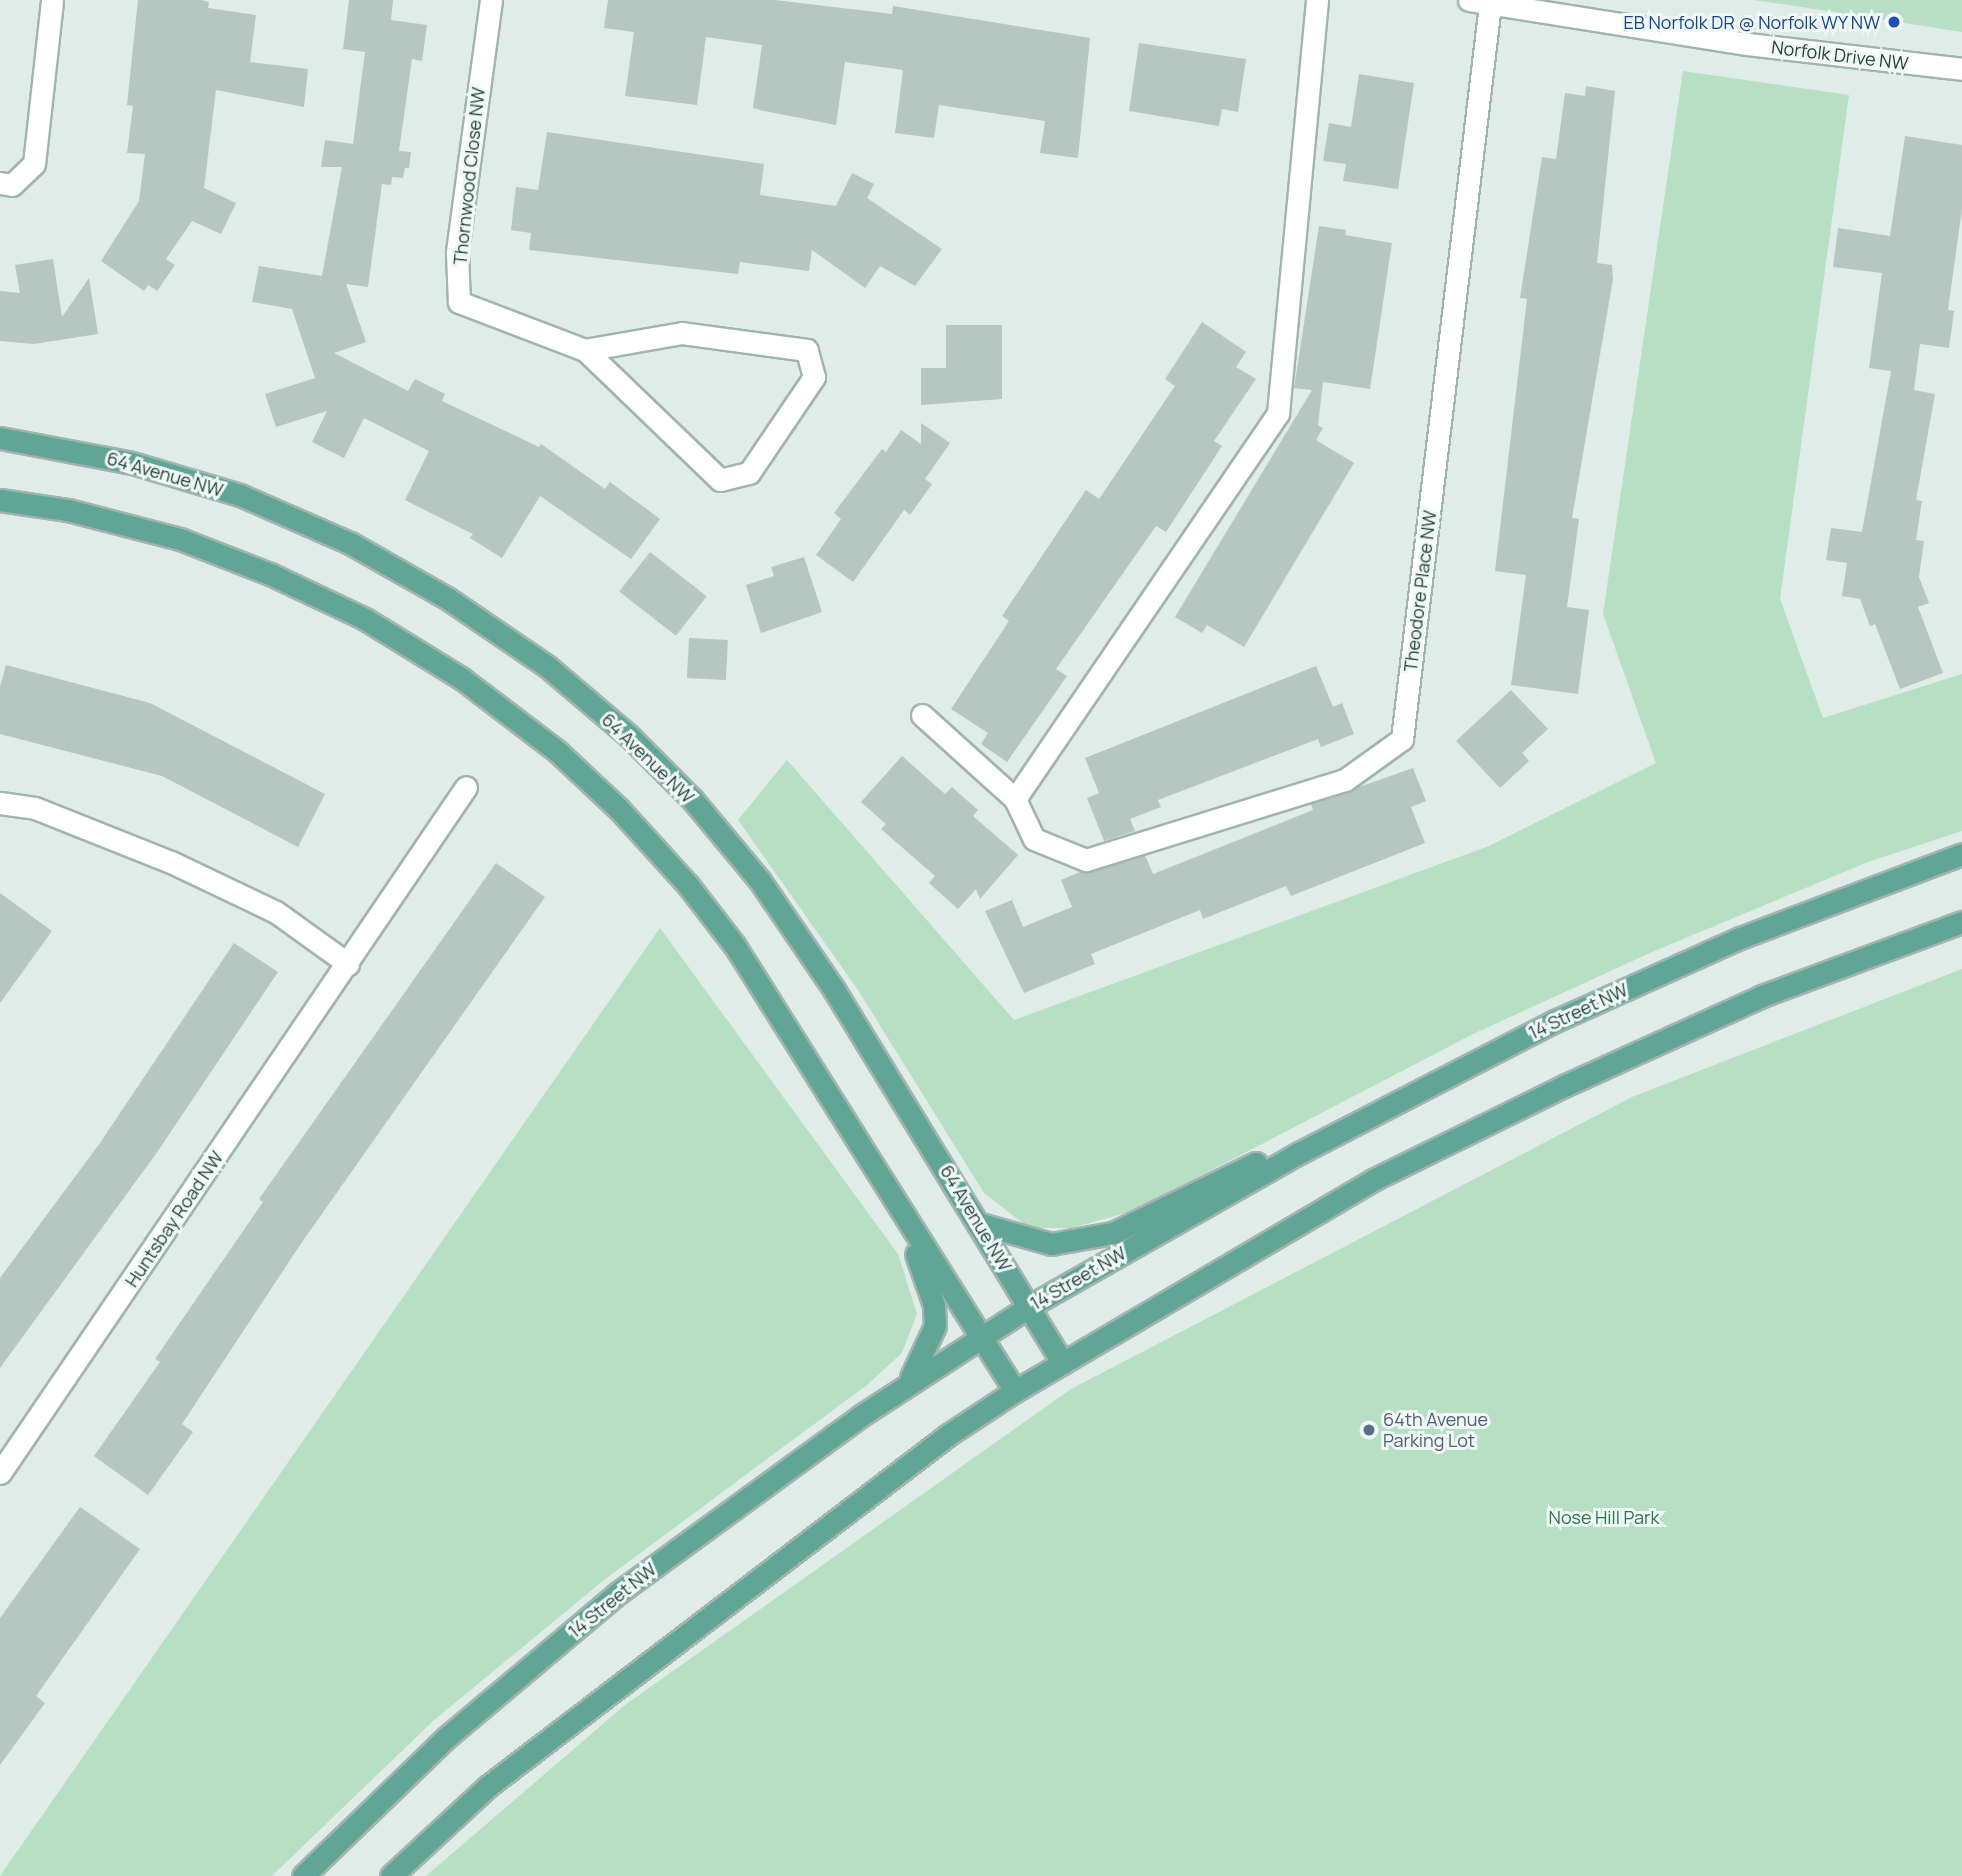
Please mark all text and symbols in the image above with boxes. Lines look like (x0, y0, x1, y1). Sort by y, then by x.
place label: EB Norfolk DR @ Norfolk WY NW (1623, 11, 1880, 33)
marker: EB Norfolk DR @ Norfolk WY NW (1886, 14, 1902, 30)
street label: Norfolk Drive NW (1770, 36, 1910, 74)
street label: Thornwood Close NW (449, 86, 489, 266)
street label: 64 Avenue NW (104, 447, 226, 501)
street label: Theodore Place NW (1399, 509, 1441, 673)
street label: 64 Avenue NW (597, 709, 699, 807)
street label: 14 Street NW (1525, 979, 1631, 1043)
street label: Huntsbay Road NW (121, 1147, 227, 1291)
street label: 64 Avenue NW (936, 1161, 1016, 1275)
street label: 14 Street NW (1026, 1242, 1130, 1314)
place label: 64th Avenue Parking Lot (1383, 1409, 1488, 1452)
marker: 64th Avenue Parking Lot (1361, 1422, 1377, 1438)
park label: Nose Hill Park (1549, 1506, 1659, 1528)
street label: 14 Street NW (564, 1558, 660, 1642)

